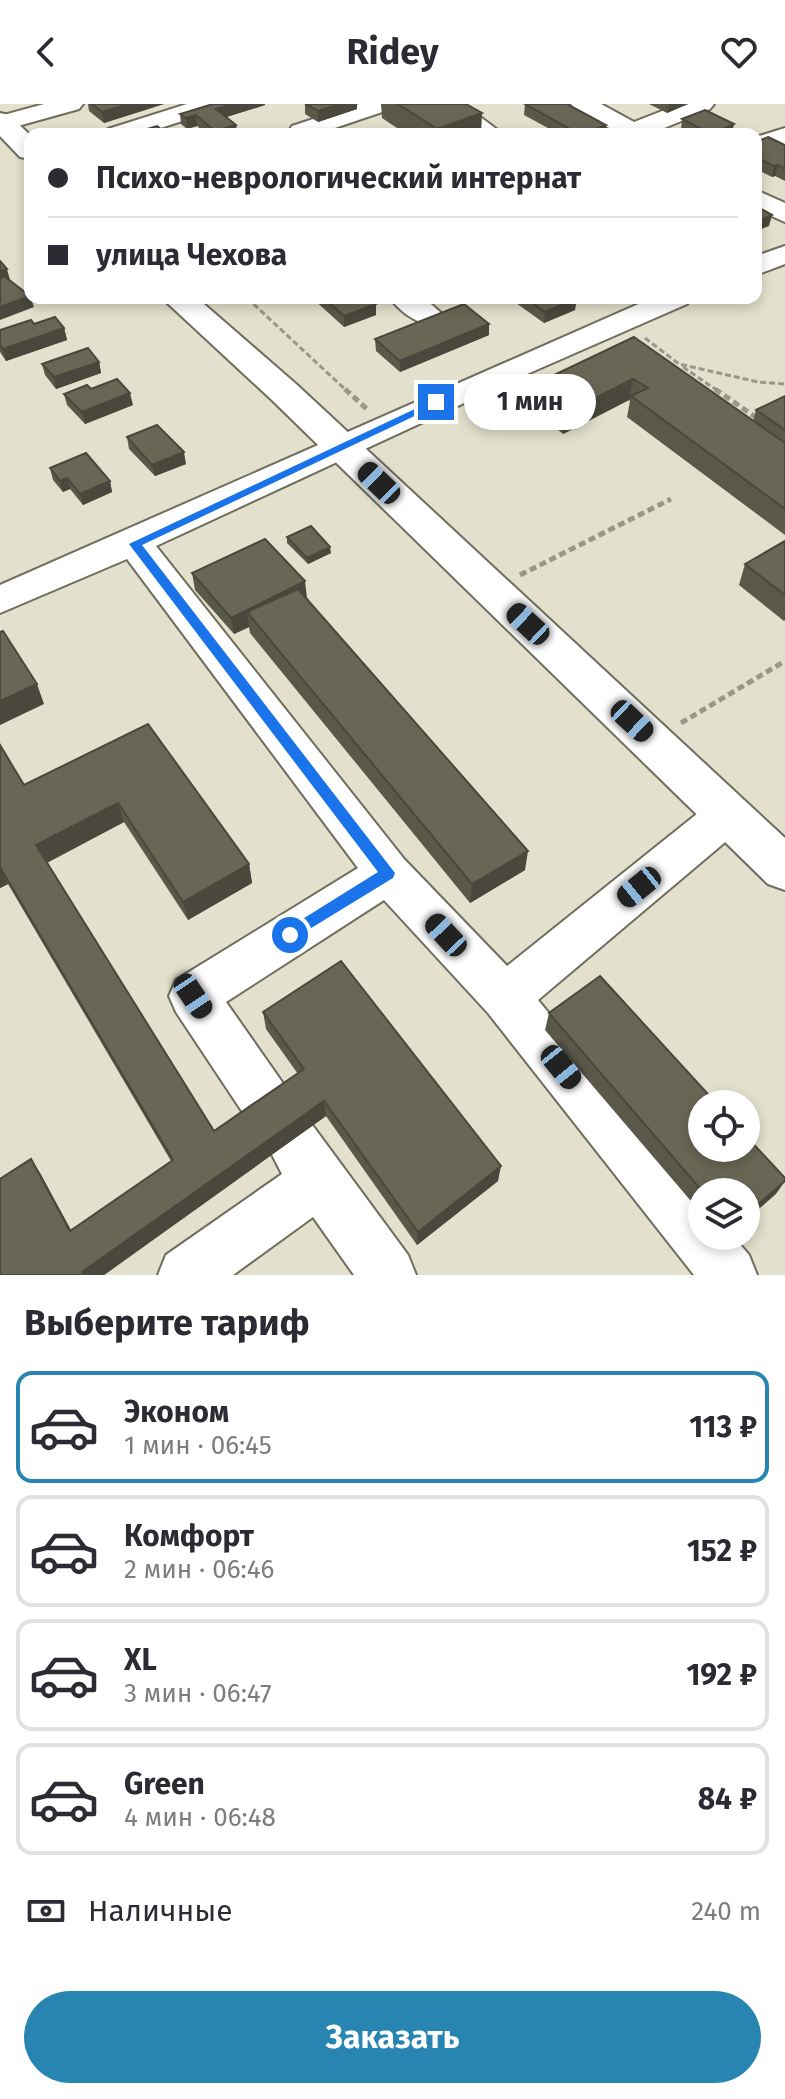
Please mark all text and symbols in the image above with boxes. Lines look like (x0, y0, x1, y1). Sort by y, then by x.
icon: back (24, 30, 68, 74)
text: Ridey (346, 30, 439, 74)
icon: heart (717, 30, 761, 74)
text: Психо-неврологический интернат (96, 160, 581, 196)
text: улица Чехова (96, 237, 287, 273)
callout: 1 мин (464, 374, 596, 430)
route end (418, 384, 454, 420)
text: 1 мин (497, 386, 563, 417)
car (353, 458, 405, 508)
car (502, 599, 554, 649)
car (606, 696, 658, 746)
car (613, 863, 665, 911)
car (421, 909, 471, 961)
route start (272, 917, 308, 953)
car (170, 969, 216, 1023)
car (537, 1041, 585, 1093)
map controls (688, 1090, 760, 1250)
button: locate (688, 1090, 760, 1162)
button: layers (688, 1178, 760, 1250)
text: Выберите тариф (24, 1301, 310, 1345)
icon: car (28, 1391, 100, 1463)
text: Эконом (124, 1394, 229, 1430)
text: 113 ₽ (689, 1409, 757, 1445)
text: 1 мин · 06:45 (124, 1430, 272, 1461)
icon: car (28, 1515, 100, 1587)
text: Комфорт (124, 1518, 254, 1554)
text: 152 ₽ (687, 1533, 757, 1569)
text: 2 мин · 06:46 (124, 1554, 274, 1585)
icon: car (28, 1639, 100, 1711)
text: XL (124, 1642, 157, 1678)
text: 192 ₽ (686, 1657, 757, 1693)
text: 3 мин · 06:47 (124, 1678, 272, 1709)
icon: car (28, 1763, 100, 1835)
text: Green (124, 1766, 205, 1802)
text: 84 ₽ (698, 1781, 757, 1817)
text: 4 мин · 06:48 (124, 1802, 276, 1833)
icon: cash (24, 1889, 68, 1933)
text: Наличные (88, 1893, 233, 1929)
text: 240 m (691, 1896, 761, 1927)
button: Заказать (24, 1991, 761, 2083)

